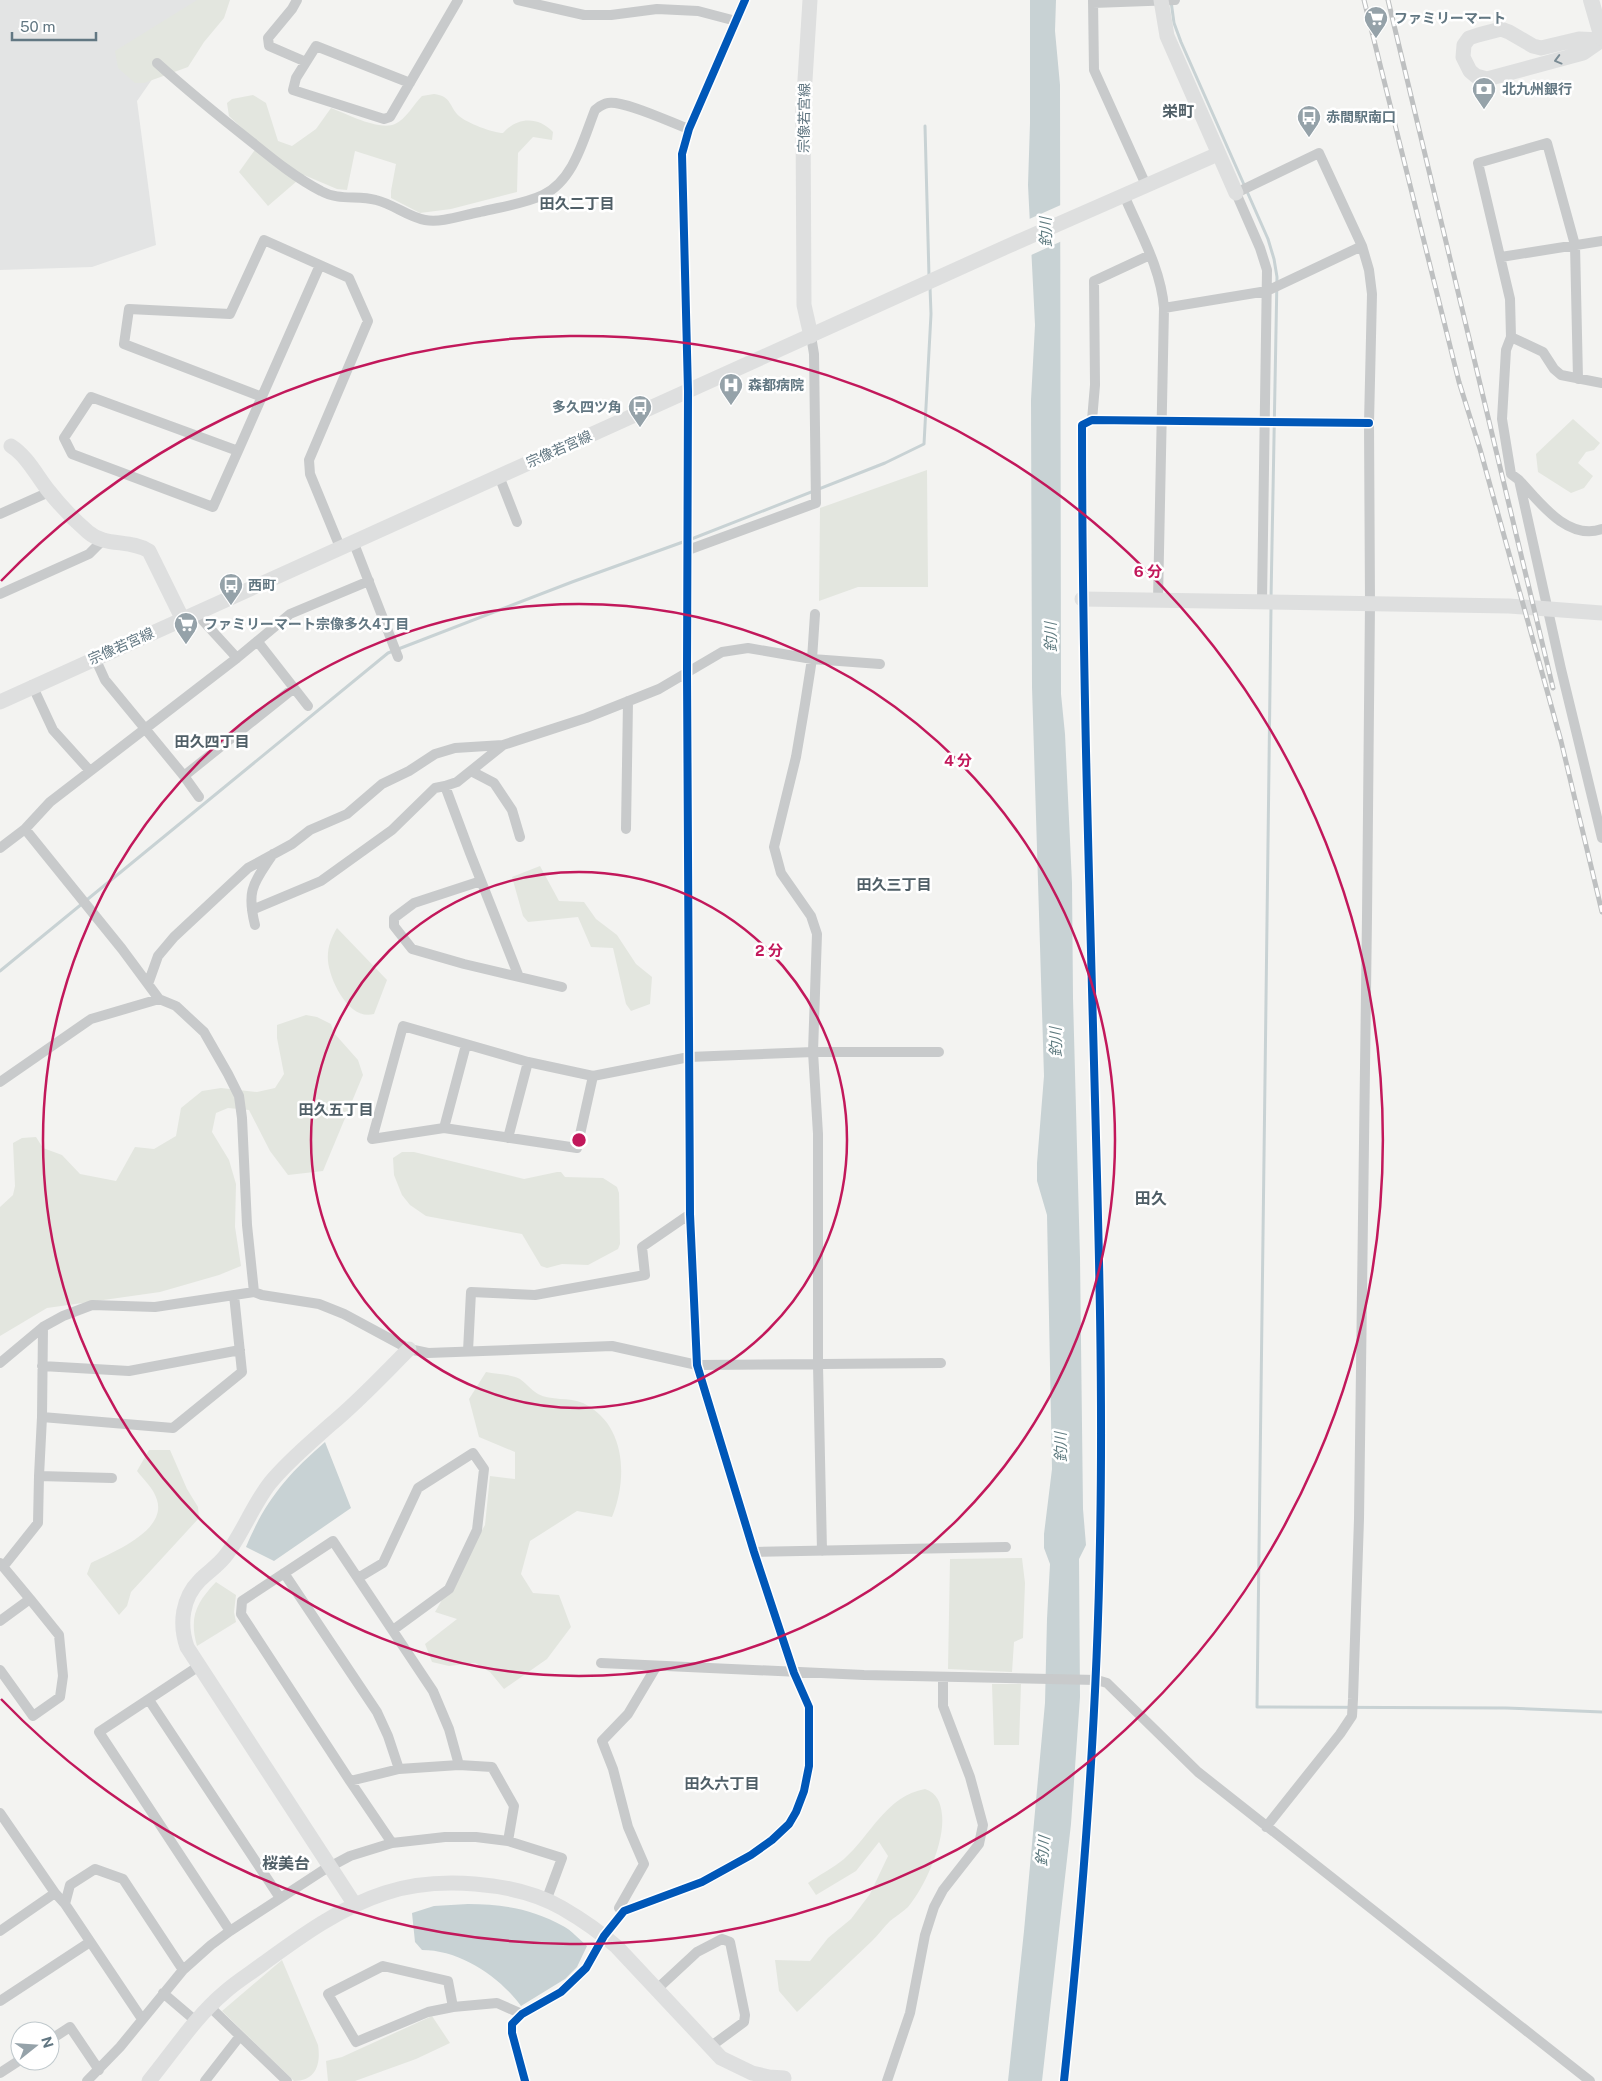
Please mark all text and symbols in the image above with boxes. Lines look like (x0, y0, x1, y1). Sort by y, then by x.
supermarket icon: ファミリーマート (1363, 5, 1389, 39)
scale bar (12, 10, 96, 42)
place label: ファミリーマート (1394, 10, 1506, 26)
text: 50 m (20, 18, 55, 35)
one-way arrow (1554, 54, 1563, 65)
bank icon: 北九州銀行 (1471, 76, 1497, 110)
place label: 北九州銀行 (1502, 81, 1572, 97)
street label: 宗像若宮線 (795, 83, 813, 153)
district label: 栄町 (1162, 102, 1194, 121)
bus stop icon: 赤間駅南口 (1296, 104, 1322, 138)
place label: 赤間駅南口 (1326, 109, 1396, 125)
district label: 田久二丁目 (539, 195, 615, 212)
water label: 釣川 (1037, 215, 1054, 247)
hospital icon: 森都病院 (718, 372, 744, 406)
place label: 森都病院 (748, 377, 804, 393)
bus stop icon: 多久四ツ角 (627, 394, 653, 428)
place label: 多久四ツ角 (552, 399, 622, 415)
street label: 宗像若宮線 (524, 427, 594, 471)
text: 6 分 (1134, 563, 1162, 580)
bus stop icon: 西町 (218, 572, 244, 606)
place label: 西町 (248, 577, 276, 593)
supermarket icon: ファミリーマート宗像多久4丁目 (173, 611, 199, 645)
place label: ファミリーマート宗像多久4丁目 (204, 616, 409, 632)
water label: 釣川 (1042, 620, 1059, 652)
street label: 宗像若宮線 (86, 624, 156, 668)
district label: 田久四丁目 (174, 733, 250, 750)
text: 4 分 (944, 752, 972, 769)
district label: 田久三丁目 (856, 876, 932, 893)
text: 2 分 (755, 942, 783, 959)
water label: 釣川 (1047, 1025, 1064, 1057)
district label: 田久五丁目 (298, 1101, 374, 1118)
centre of rings (570, 1131, 588, 1149)
district label: 田久 (1135, 1189, 1167, 1208)
water label: 釣川 (1052, 1430, 1069, 1462)
district label: 田久六丁目 (684, 1775, 760, 1792)
water label: 釣川 (1032, 1833, 1053, 1867)
district label: 桜美台 (262, 1854, 310, 1873)
north arrow (10, 2021, 60, 2071)
text: N (38, 2035, 57, 2050)

